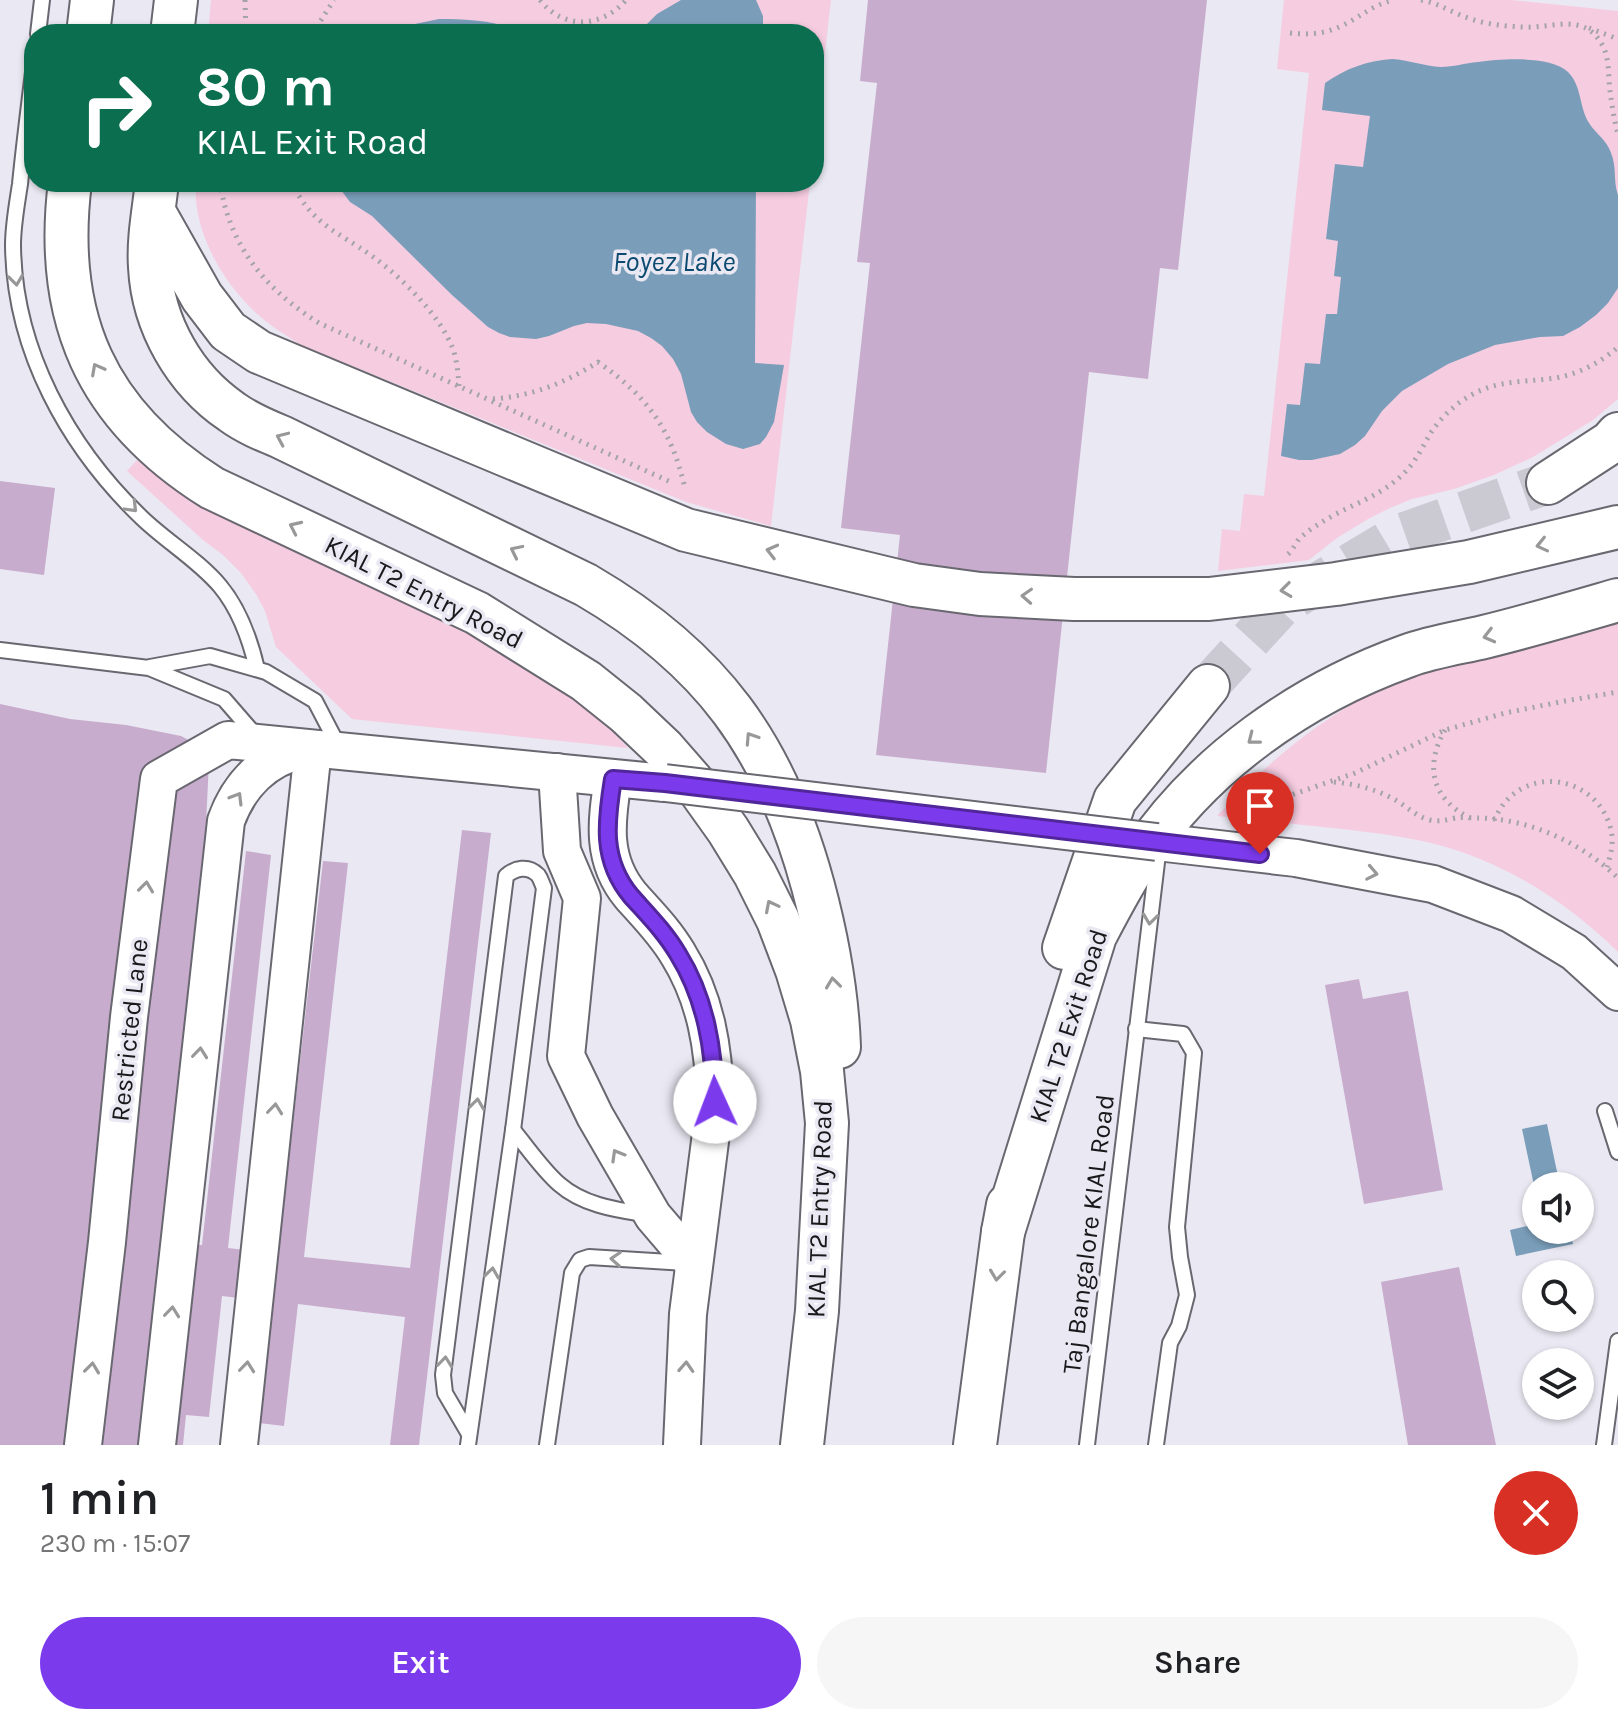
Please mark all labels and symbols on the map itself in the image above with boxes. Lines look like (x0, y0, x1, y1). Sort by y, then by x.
water label: Foyez Lake (613, 245, 735, 278)
one-way arrow (7, 273, 24, 287)
one-way arrow (91, 362, 106, 377)
one-way arrow (275, 432, 290, 448)
one-way arrow (123, 498, 137, 512)
one-way arrow (288, 521, 303, 537)
street label: KIAL T2 Entry Road (320, 529, 528, 656)
one-way arrow (1536, 536, 1550, 553)
one-way arrow (765, 543, 779, 560)
one-way arrow (509, 545, 524, 561)
one-way arrow (1279, 581, 1293, 598)
one-way arrow (1020, 588, 1033, 605)
one-way arrow (1483, 626, 1496, 643)
one-way arrow (1247, 729, 1262, 743)
one-way arrow (746, 732, 761, 747)
pin (1226, 772, 1294, 854)
one-way arrow (227, 792, 243, 807)
one-way arrow (1366, 863, 1379, 880)
one-way arrow (137, 880, 154, 893)
one-way arrow (765, 899, 781, 914)
one-way arrow (1142, 912, 1159, 926)
street label: KIAL T2 Exit Road (1023, 925, 1114, 1127)
street label: Restricted Lane (104, 937, 155, 1123)
one-way arrow (825, 976, 842, 989)
one-way arrow (192, 1046, 209, 1059)
position arrow (673, 1060, 757, 1144)
street label: Taj Bangalore KIAL Road (1056, 1093, 1121, 1375)
one-way arrow (468, 1097, 485, 1111)
street label: KIAL T2 Entry Road (800, 1099, 839, 1319)
one-way arrow (266, 1102, 283, 1115)
one-way arrow (611, 1149, 627, 1164)
one-way arrow (609, 1251, 622, 1268)
one-way arrow (483, 1267, 500, 1280)
one-way arrow (989, 1268, 1006, 1282)
one-way arrow (163, 1305, 180, 1318)
one-way arrow (437, 1355, 454, 1368)
one-way arrow (677, 1360, 694, 1373)
one-way arrow (83, 1361, 100, 1374)
one-way arrow (239, 1361, 256, 1374)

